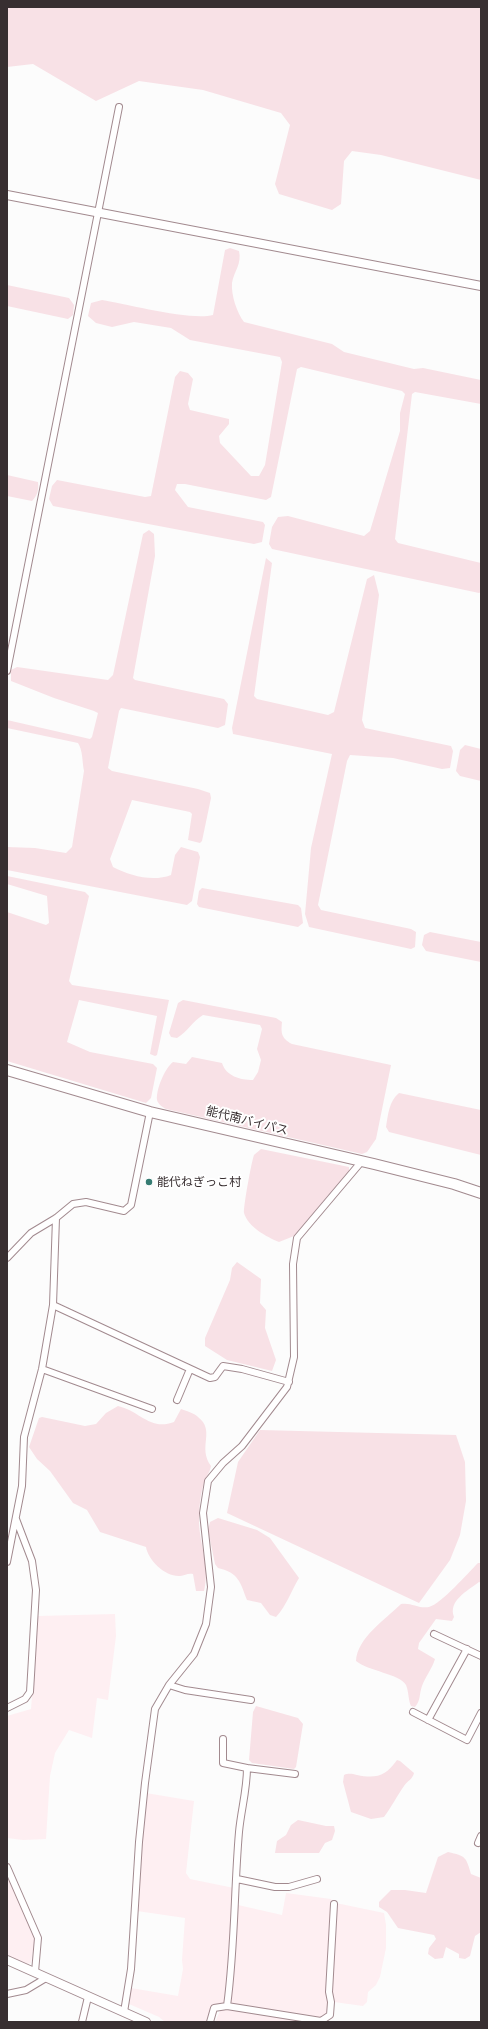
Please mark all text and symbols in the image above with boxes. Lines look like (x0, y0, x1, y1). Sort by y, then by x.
street label: 能代南バイパス (205, 1104, 289, 1138)
place label: 能代ねぎっこ村 (157, 1175, 241, 1189)
marker: 能代ねぎっこ村 (144, 1177, 154, 1187)

